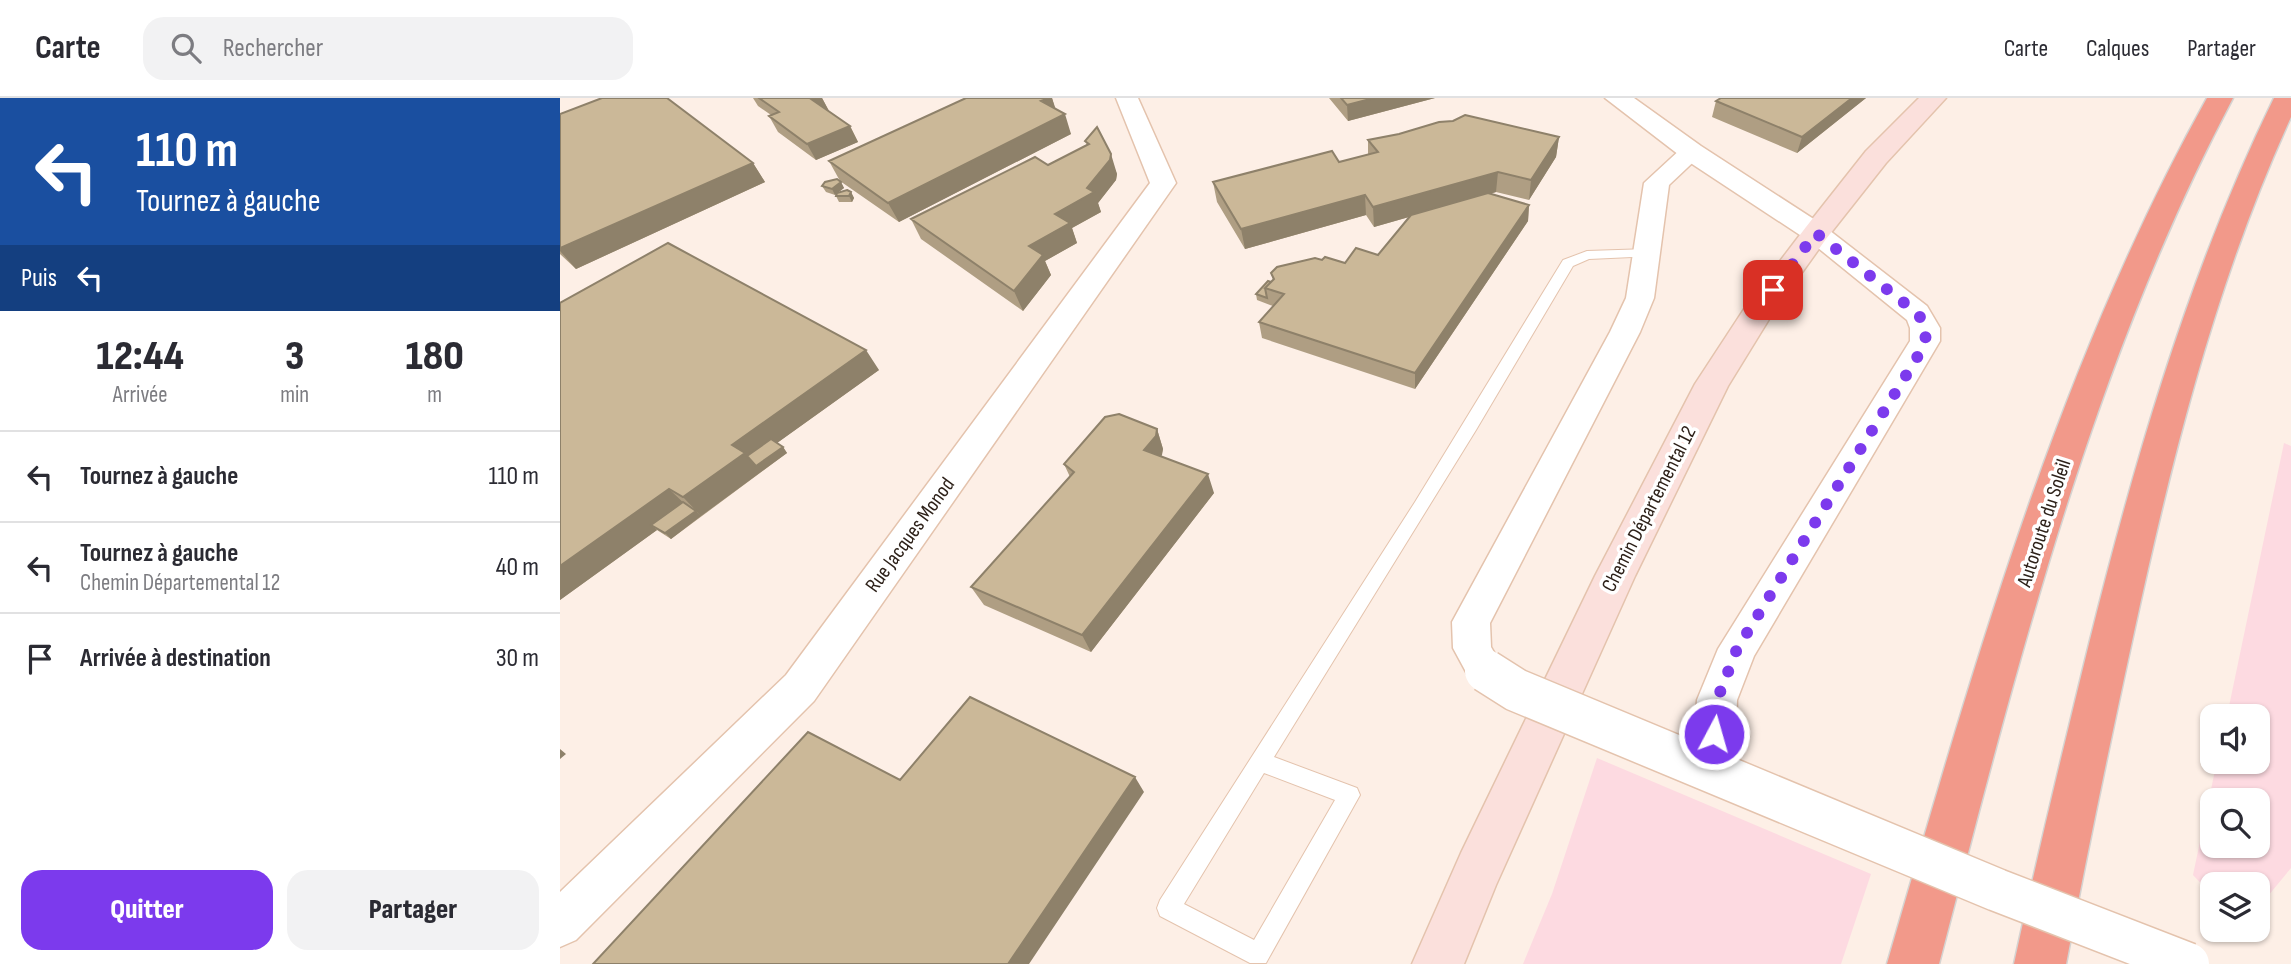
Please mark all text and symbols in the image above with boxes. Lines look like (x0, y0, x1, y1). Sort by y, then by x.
search box (143, 17, 633, 80)
text: Carte (35, 28, 101, 68)
icon: search (167, 29, 205, 67)
text: Rechercher (223, 33, 323, 64)
text: Carte (2004, 34, 2048, 63)
text: Calques (2086, 34, 2149, 63)
text: Partager (2187, 34, 2256, 63)
text: 110 m (136, 122, 238, 181)
icon: left (21, 126, 112, 217)
text: Tournez à gauche (136, 182, 321, 221)
icon: left (71, 259, 109, 297)
pin (1743, 260, 1803, 320)
text: Puis (21, 263, 57, 294)
icon: arrive (1754, 271, 1792, 309)
text: 12:44 (96, 331, 184, 382)
text: 3 (285, 331, 304, 382)
text: 180 (405, 331, 464, 382)
text: Arrivée (113, 381, 168, 409)
text: min (280, 381, 309, 409)
text: m (427, 381, 442, 409)
street label: Chemin Départemental 12 (1596, 422, 1702, 596)
street label: Autoroute du Soleil (2011, 456, 2076, 591)
icon: left (21, 458, 59, 496)
text: Tournez à gauche (80, 461, 238, 492)
text: 110 m (488, 461, 539, 492)
street label: Rue Jacques Monod (860, 473, 960, 597)
text: Tournez à gauche (80, 538, 238, 569)
icon: left (21, 549, 59, 587)
text: 40 m (496, 552, 539, 583)
text: Chemin Départemental 12 (80, 569, 280, 597)
icon: arrive (21, 640, 59, 678)
text: Arrivée à destination (80, 643, 271, 674)
text: 30 m (496, 643, 539, 674)
position arrow (1677, 697, 1751, 771)
map controls (2200, 704, 2270, 942)
button: sound (2200, 704, 2270, 774)
button: search (2200, 788, 2270, 858)
button: Quitter (21, 870, 273, 950)
button: Partager (287, 870, 539, 950)
button: layers (2200, 872, 2270, 942)

